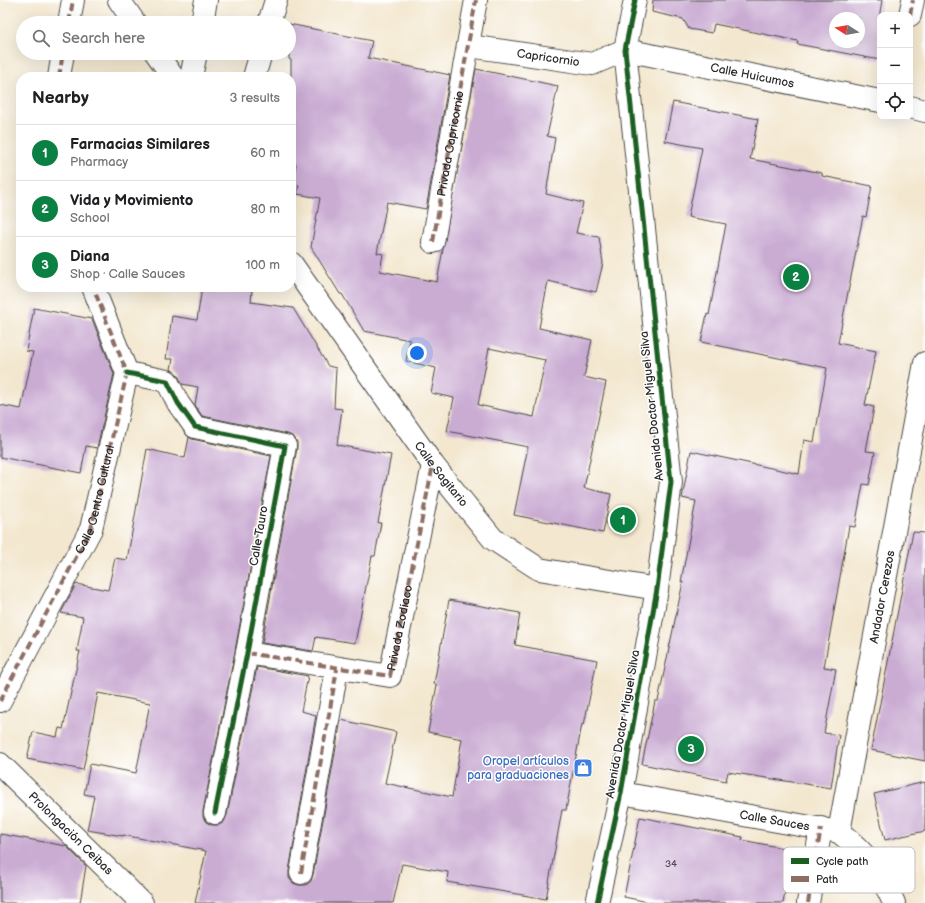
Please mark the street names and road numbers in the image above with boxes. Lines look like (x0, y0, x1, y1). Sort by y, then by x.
street label: Capricornio (516, 46, 581, 70)
street label: Calle Huicumos (709, 60, 796, 91)
street label: Privada Capricornio (434, 89, 467, 198)
street label: Avenida Doctor Miguel Silva (637, 330, 667, 482)
street label: Calle Sagitario (411, 438, 471, 510)
street label: Calle Centro Cultural (72, 444, 118, 557)
street label: Calle Tauro (246, 505, 272, 567)
street label: Andador Cerezos (866, 549, 898, 645)
street label: Privada Zodiaco (384, 583, 416, 672)
street label: Avenida Doctor Miguel Silva (603, 648, 643, 799)
street label: Prolongación Ceibas (25, 789, 116, 878)
street label: Calle Sauces (738, 807, 811, 834)

